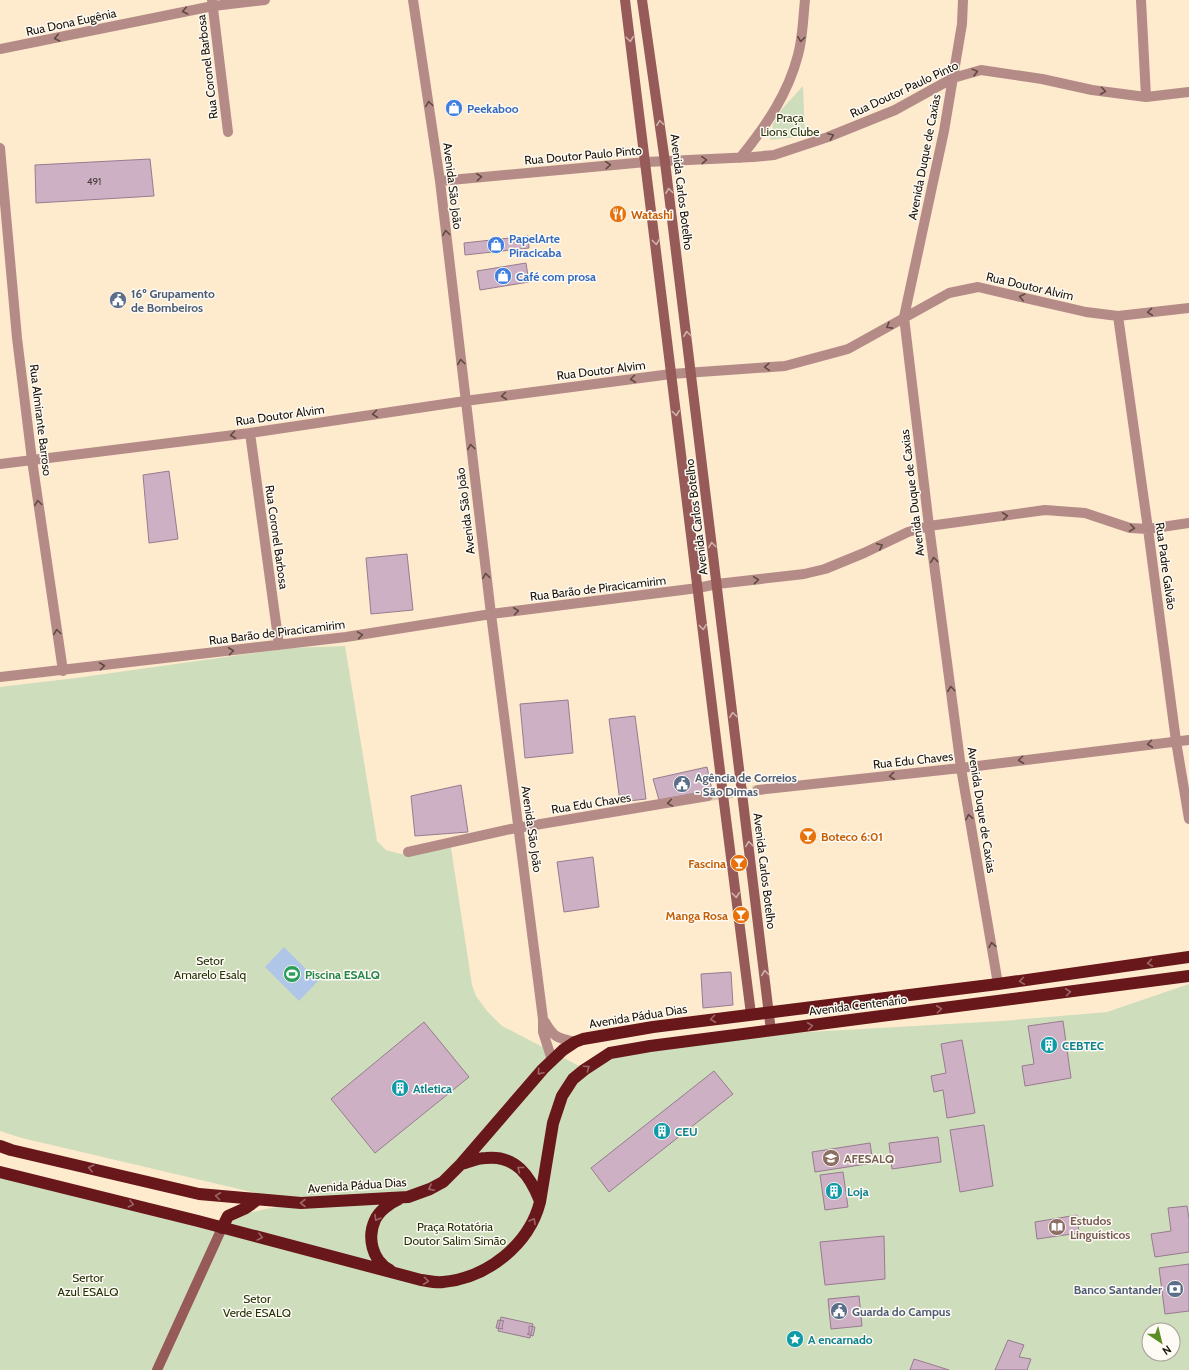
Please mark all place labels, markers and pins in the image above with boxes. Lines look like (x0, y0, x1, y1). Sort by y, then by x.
shop icon: Peekaboo (444, 98, 464, 118)
place label: Peekaboo (467, 101, 519, 116)
restaurant icon: Watashi (608, 204, 628, 224)
place label: Watashi (631, 207, 673, 222)
place label: PapelArte Piracicaba (509, 231, 561, 260)
shop icon: PapelArte Piracicaba (486, 235, 506, 255)
shop icon: Café com prosa (493, 266, 513, 286)
place label: Café com prosa (516, 269, 596, 284)
place label: 16º Grupamento de Bombeiros (131, 286, 215, 315)
public building icon: 16º Grupamento de Bombeiros (108, 290, 128, 310)
place label: Agência de Correios - São Dimas (695, 770, 797, 799)
public building icon: Agência de Correios - São Dimas (672, 774, 692, 794)
bar icon: Boteco 6:01 (798, 826, 818, 846)
place label: Boteco 6:01 (821, 829, 883, 844)
bar icon: Fascina (729, 853, 749, 873)
place label: Fascina (688, 856, 726, 871)
bar icon: Manga Rosa (731, 905, 751, 925)
place label: Manga Rosa (666, 908, 728, 923)
sports icon: Piscina ESALQ (282, 964, 302, 984)
place label: Piscina ESALQ (305, 967, 380, 982)
building icon: CEBTEC (1039, 1035, 1059, 1055)
place label: CEBTEC (1062, 1038, 1104, 1053)
building icon: Atletica (390, 1078, 410, 1098)
place label: Atletica (413, 1081, 452, 1096)
building icon: CEU (652, 1121, 672, 1141)
place label: CEU (675, 1124, 698, 1139)
school or university icon: AFESALQ (821, 1148, 841, 1168)
place label: AFESALQ (844, 1151, 894, 1166)
building icon: Loja (824, 1181, 844, 1201)
place label: Loja (847, 1184, 869, 1199)
place label: Estudos Linguísticos (1070, 1213, 1130, 1242)
library icon: Estudos Linguísticos (1047, 1217, 1067, 1237)
bank icon: Banco Santander (1165, 1279, 1185, 1299)
place label: Banco Santander (1074, 1282, 1162, 1297)
public building icon: Guarda do Campus (829, 1301, 849, 1321)
place label: Guarda do Campus (852, 1304, 951, 1319)
place icon: A encarnado (785, 1329, 805, 1349)
place label: A encarnado (808, 1332, 873, 1347)

